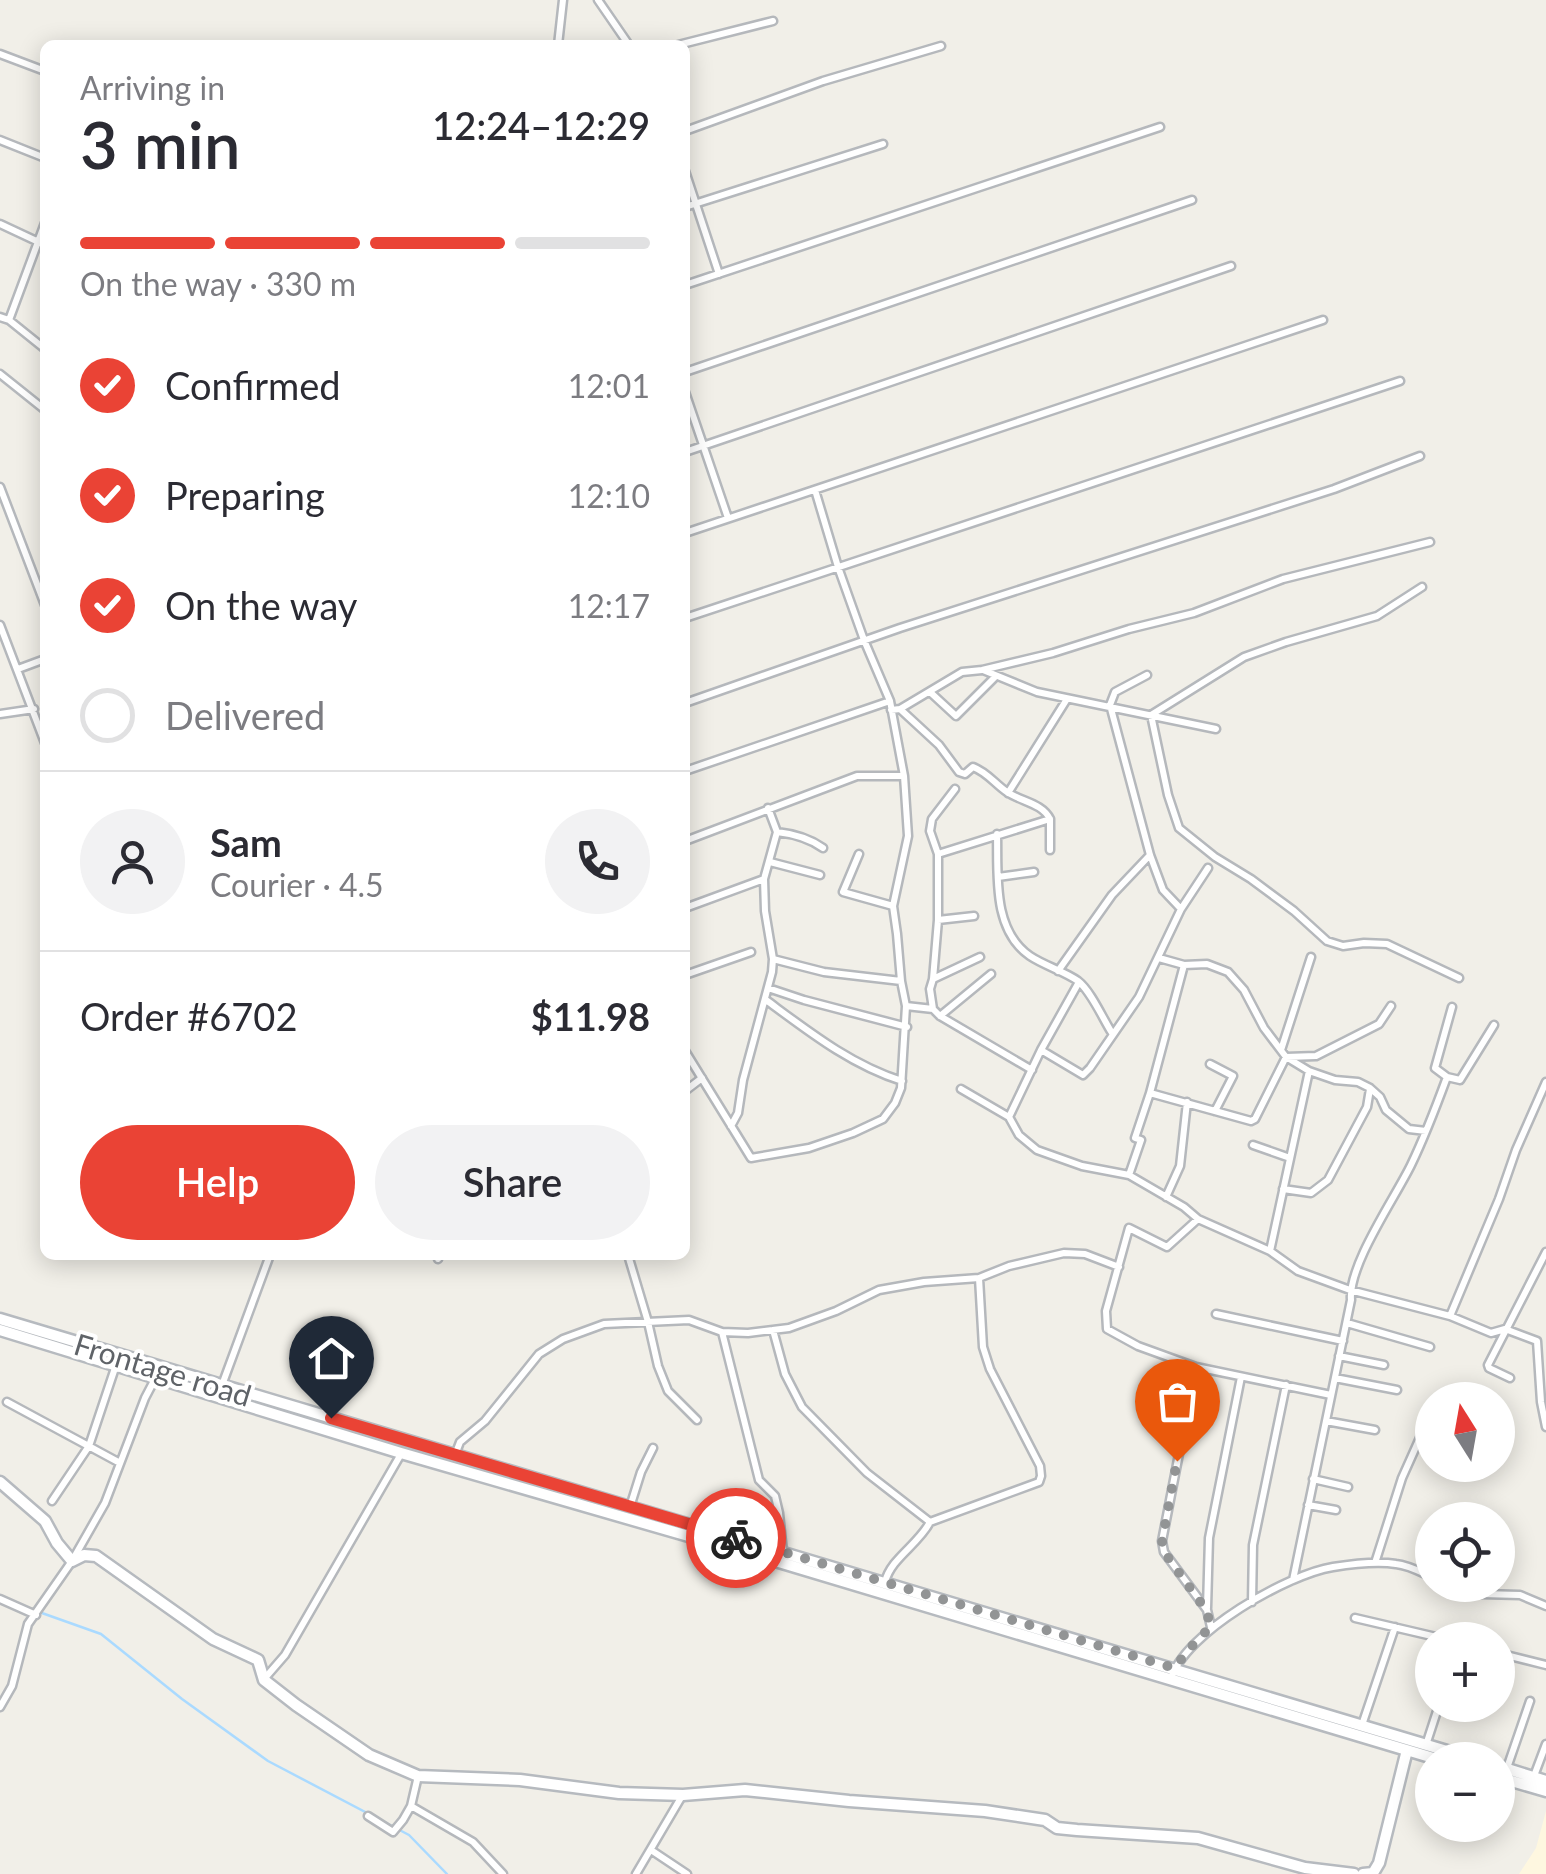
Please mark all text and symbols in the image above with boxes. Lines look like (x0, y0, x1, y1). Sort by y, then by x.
text: Arriving in (80, 68, 225, 107)
text: 12:24–12:29 (432, 102, 650, 148)
text: 3 min (80, 105, 240, 183)
text: On the way · 330 m (80, 264, 356, 303)
icon: check (80, 358, 135, 413)
text: Confirmed (165, 362, 341, 408)
text: 12:01 (568, 366, 650, 405)
icon: check (80, 468, 135, 523)
text: Preparing (165, 472, 325, 518)
text: 12:10 (568, 476, 650, 515)
icon: check (80, 578, 135, 633)
text: On the way (165, 582, 357, 628)
text: 12:17 (568, 586, 650, 625)
text: Delivered (165, 692, 325, 738)
button: person (80, 809, 185, 914)
button: phone (545, 809, 650, 914)
text: Sam (210, 819, 282, 865)
text: Courier · 4.5 (210, 865, 384, 904)
text: Order #6702 (80, 993, 297, 1039)
text: $11.98 (531, 993, 650, 1039)
button: Help (80, 1125, 355, 1240)
button: Share (375, 1125, 650, 1240)
pin (289, 1316, 374, 1419)
street label: Frontage road (70, 1325, 256, 1413)
icon: home (304, 1331, 359, 1386)
pin (1135, 1359, 1220, 1462)
icon: bag (1150, 1374, 1205, 1429)
north arrow (1415, 1382, 1515, 1482)
map controls (1415, 1382, 1515, 1842)
courier (686, 1488, 786, 1588)
button: locate (1415, 1502, 1515, 1602)
icon: bike (709, 1511, 764, 1566)
button: + (1415, 1622, 1515, 1722)
button: − (1415, 1742, 1515, 1842)

